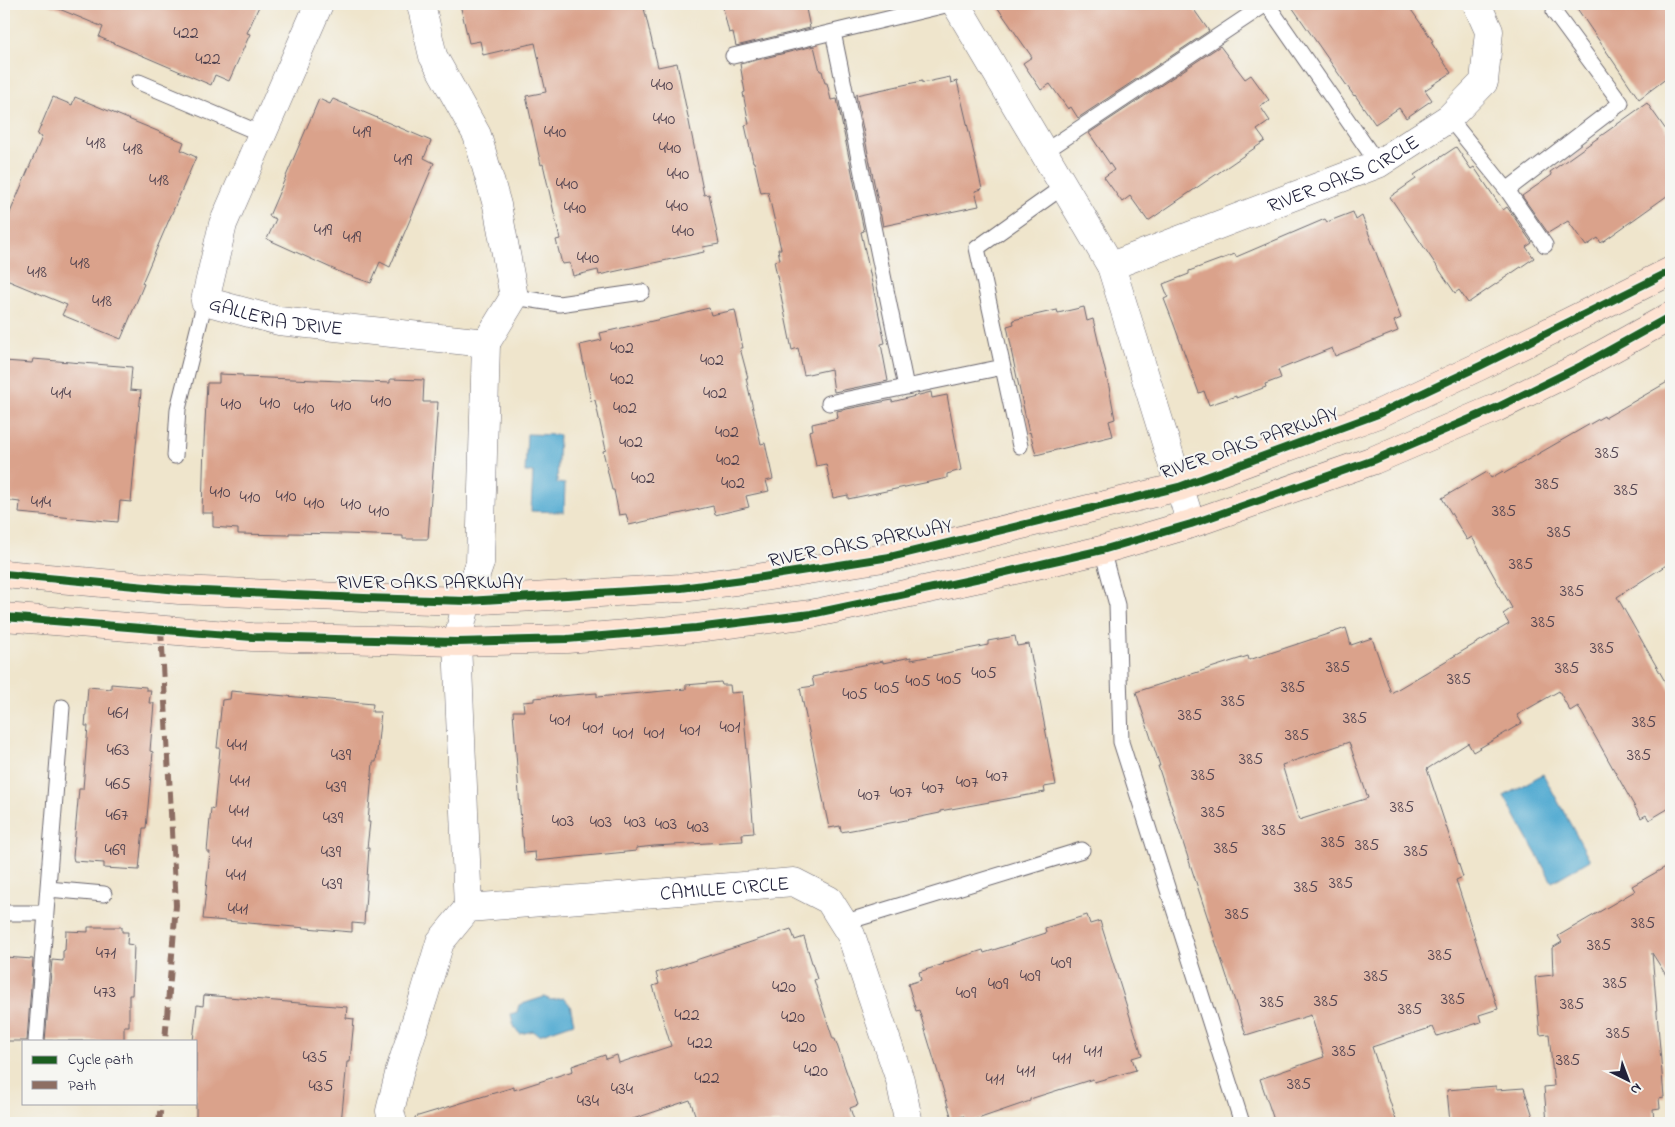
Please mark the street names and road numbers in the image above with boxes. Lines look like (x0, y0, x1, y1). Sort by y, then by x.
street label: RIVER OAKS CIRCLE (1264, 129, 1426, 222)
street label: GALLERIA DRIVE (205, 291, 344, 345)
street label: RIVER OAKS PARKWAY (1157, 400, 1343, 488)
street label: RIVER OAKS PARKWAY (766, 512, 955, 577)
street label: RIVER OAKS PARKWAY (337, 569, 523, 598)
street label: CAMILLE CIRCLE (659, 870, 790, 910)

